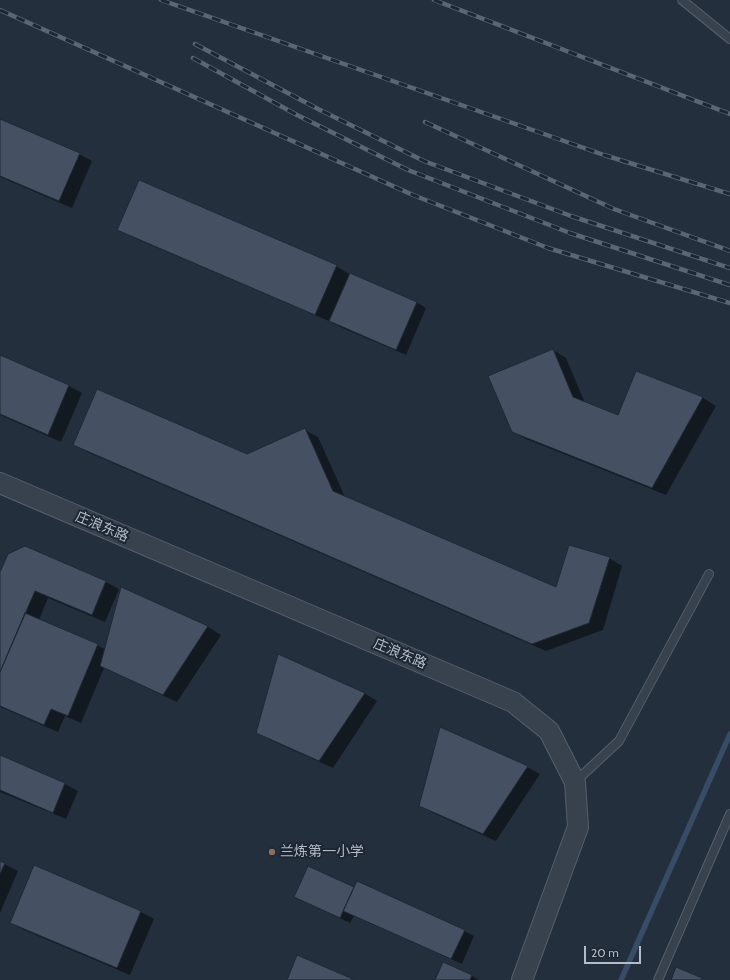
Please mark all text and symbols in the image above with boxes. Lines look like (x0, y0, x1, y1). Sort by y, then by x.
street label: 庄浪东路 (73, 508, 131, 546)
street label: 庄浪东路 (371, 635, 429, 673)
place label: 兰炼第一小学 (280, 844, 364, 860)
marker: 兰炼第一小学 (267, 847, 277, 857)
scale bar (586, 938, 643, 964)
text: 20 m (591, 945, 619, 960)

